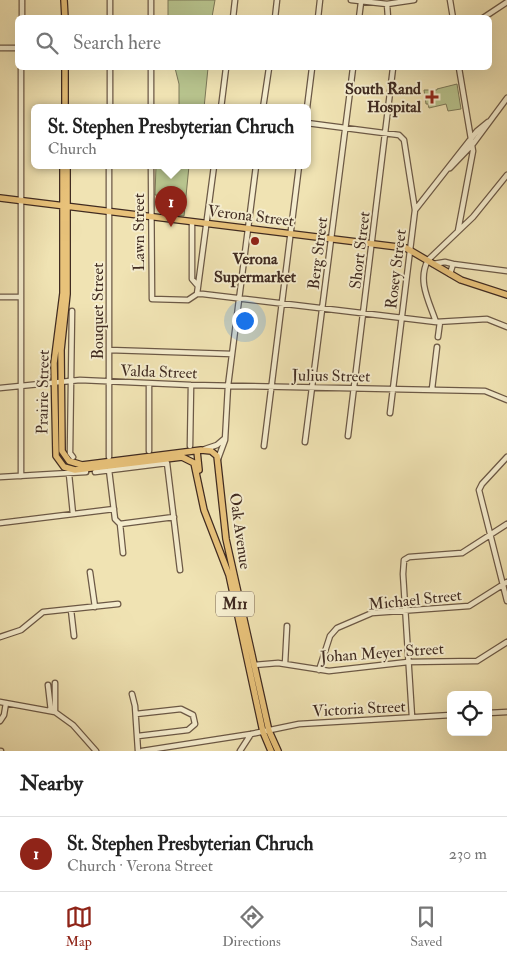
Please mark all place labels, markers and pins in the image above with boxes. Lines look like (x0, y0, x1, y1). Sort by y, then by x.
place label: South Rand Hospital (345, 79, 422, 118)
marker: South Rand Hospital (425, 90, 439, 104)
pin: 1 (155, 186, 187, 227)
marker: Verona Supermarket (249, 235, 261, 247)
place label: Verona Supermarket (214, 249, 297, 288)

